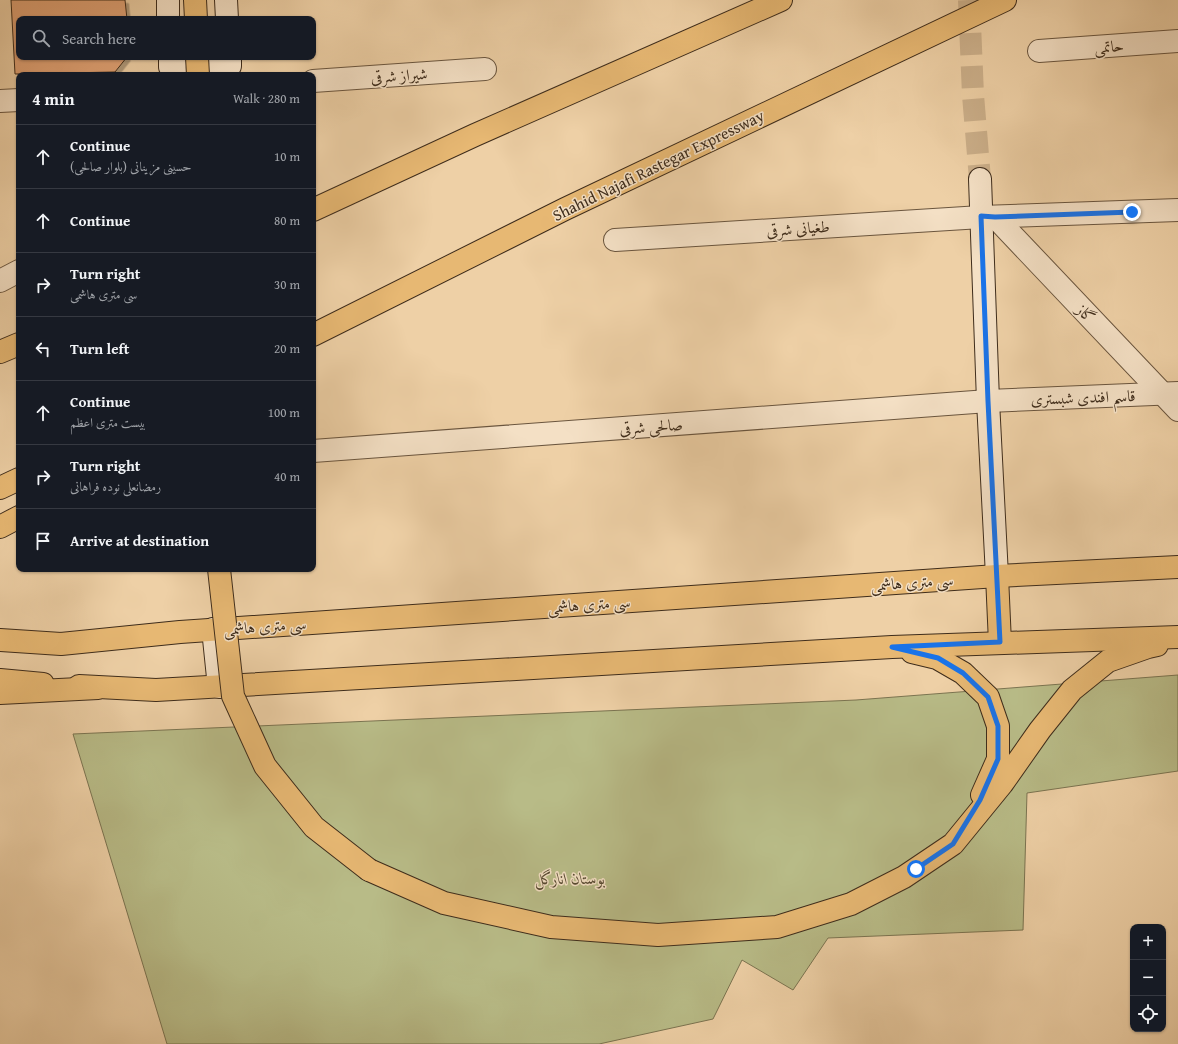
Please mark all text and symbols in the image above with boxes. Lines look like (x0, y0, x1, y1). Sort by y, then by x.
search box (16, 16, 316, 60)
icon: search (30, 27, 52, 49)
text: Search here (62, 28, 136, 49)
street label: حاتمی (1093, 33, 1125, 59)
street label: شیراز شرقی (370, 61, 428, 89)
text: 4 min (32, 86, 74, 111)
text: Walk · 280 m (233, 89, 300, 108)
street label: Shahid Najafi Rastegar Expressway (548, 103, 768, 227)
text: Continue (70, 135, 131, 156)
icon: ahead (32, 146, 54, 168)
text: 10 m (274, 147, 300, 166)
text: حسینی مزینانی (بلوار صالحی) (70, 157, 192, 176)
route end (1123, 203, 1141, 221)
icon: ahead (32, 210, 54, 232)
text: Continue (70, 210, 131, 231)
text: 80 m (274, 211, 300, 230)
street label: طغیانی شرقی (765, 214, 831, 242)
text: Turn right (70, 263, 141, 284)
icon: right (32, 274, 54, 296)
text: 30 m (274, 275, 300, 294)
text: سی متری هاشمی (70, 285, 137, 304)
street label: گاز (1069, 296, 1101, 328)
icon: left (32, 338, 54, 360)
text: Turn left (70, 338, 129, 359)
text: 20 m (274, 339, 300, 358)
street label: قاسم افندی شبستری (1030, 383, 1136, 416)
text: Continue (70, 391, 131, 412)
icon: ahead (32, 402, 54, 424)
text: 100 m (268, 403, 300, 422)
street label: صالحی شرقی (618, 412, 684, 440)
text: بیست متری اعظم (70, 413, 146, 432)
text: Turn right (70, 455, 141, 476)
icon: right (32, 466, 54, 488)
text: 40 m (274, 467, 300, 486)
text: رمضانعلی نوده فراهانی (70, 477, 161, 496)
icon: arrive (32, 530, 54, 552)
text: Arrive at destination (70, 530, 209, 551)
street label: سی متری هاشمی (870, 567, 954, 597)
street label: سی متری هاشمی (547, 589, 631, 619)
street label: سی متری هاشمی (223, 611, 307, 641)
route start (907, 860, 925, 878)
park label: بوستان انارگل (535, 866, 605, 890)
map controls (1130, 924, 1166, 1032)
button: + (1130, 924, 1166, 960)
button: − (1130, 960, 1166, 996)
button: locate (1130, 996, 1166, 1032)

